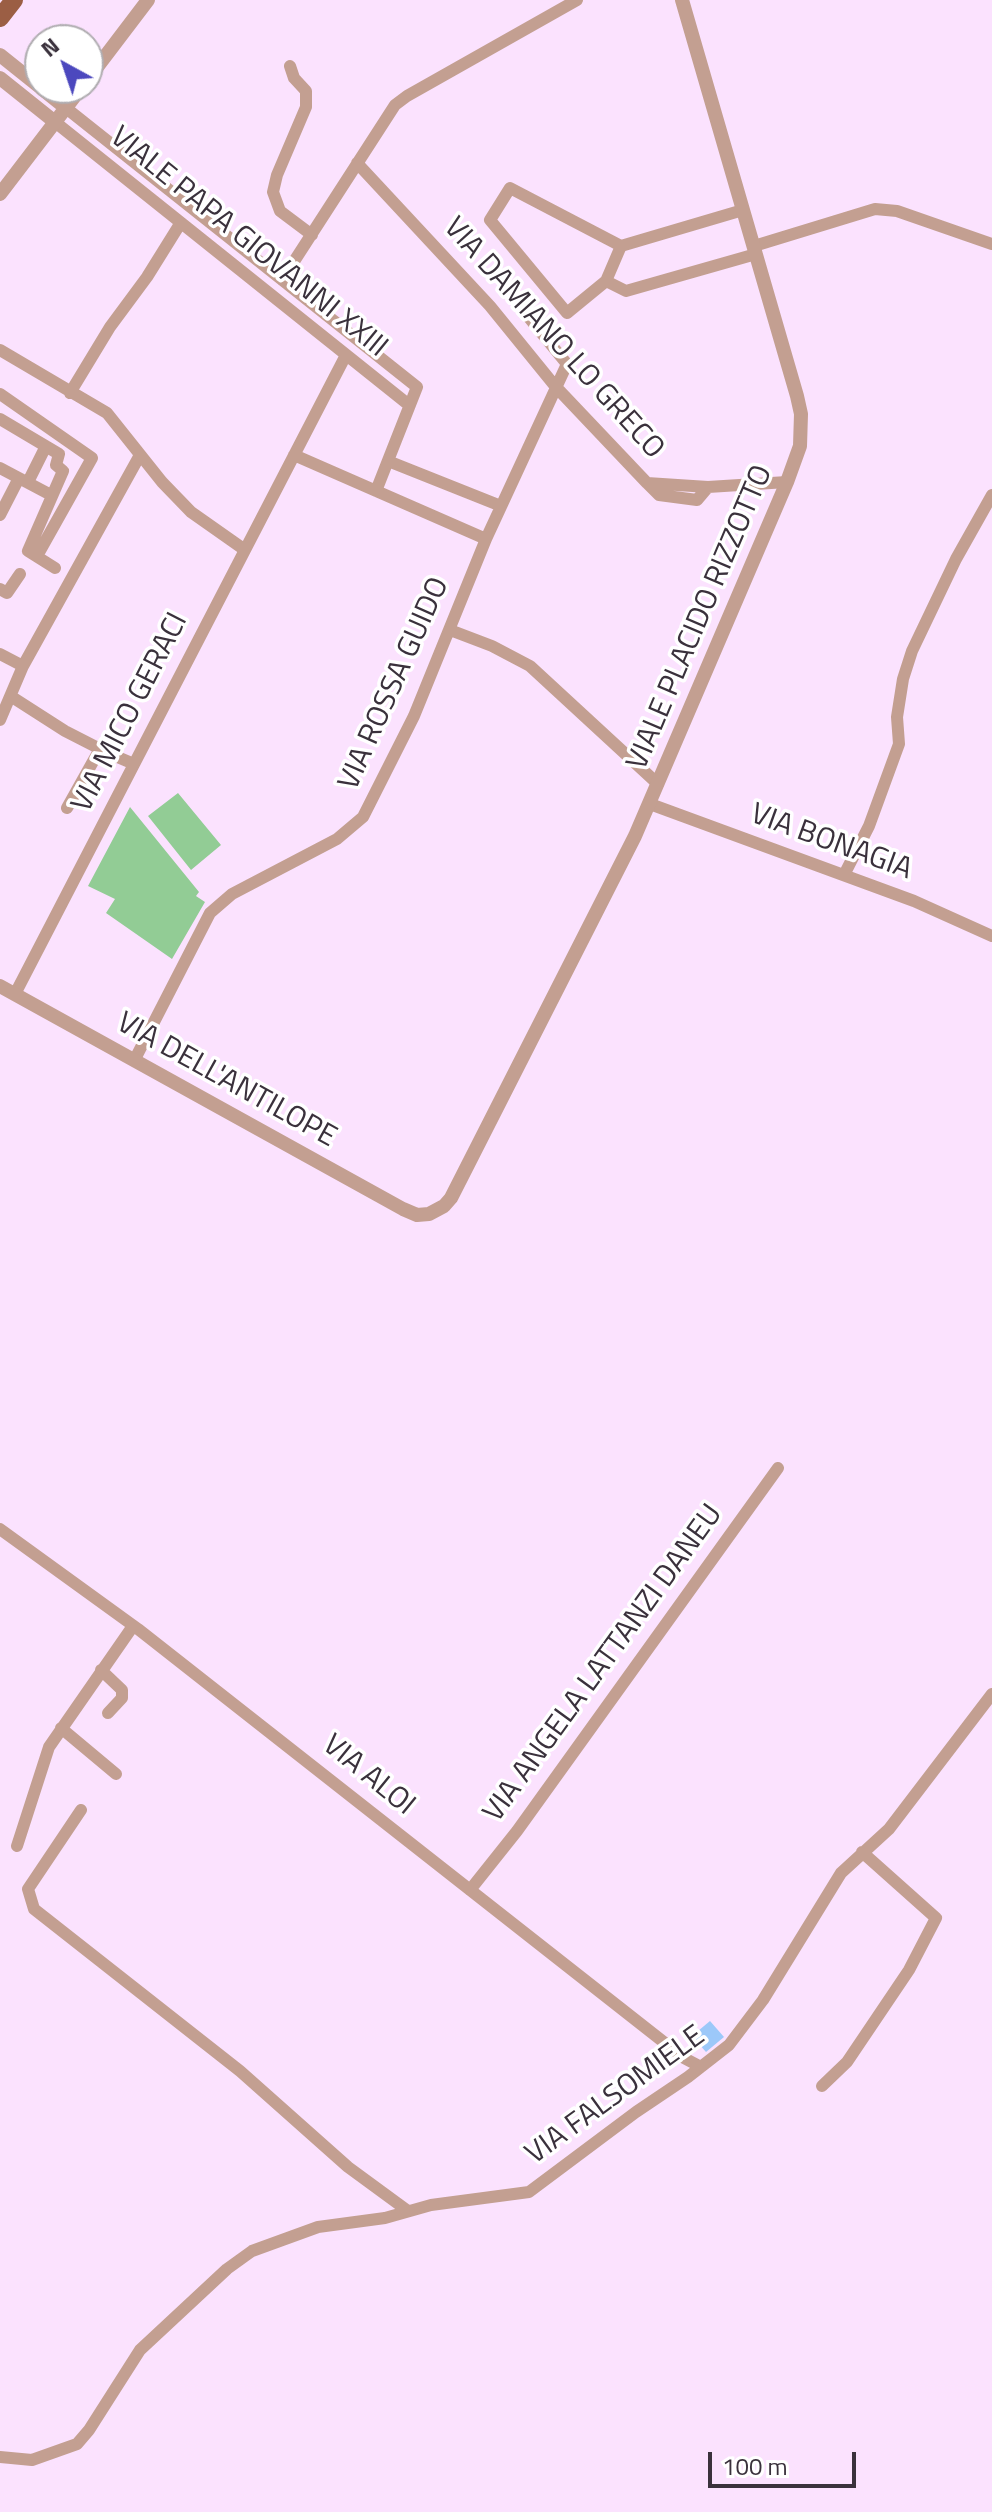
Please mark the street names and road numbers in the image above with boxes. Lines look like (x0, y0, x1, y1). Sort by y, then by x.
street label: VIALE PAPA GIOVANNI XXIII (102, 120, 394, 366)
street label: VIA DAMIANO LO GRECO (435, 211, 671, 467)
street label: VIALE PLACIDO RIZZOTTO (620, 460, 782, 776)
street label: VIA ROSSA GUIDO (332, 572, 458, 796)
street label: VIA MICO GERACI (65, 607, 197, 819)
street label: VIA BONAGIA (745, 797, 917, 889)
street label: VIA DELL'ANTILOPE (110, 1006, 342, 1156)
street label: VIA ANGELA LATTANZI DANEU (477, 1498, 731, 1830)
street label: VIA ALOI (315, 1728, 421, 1824)
street label: VIA FALSOMIELE (519, 2019, 713, 2173)

